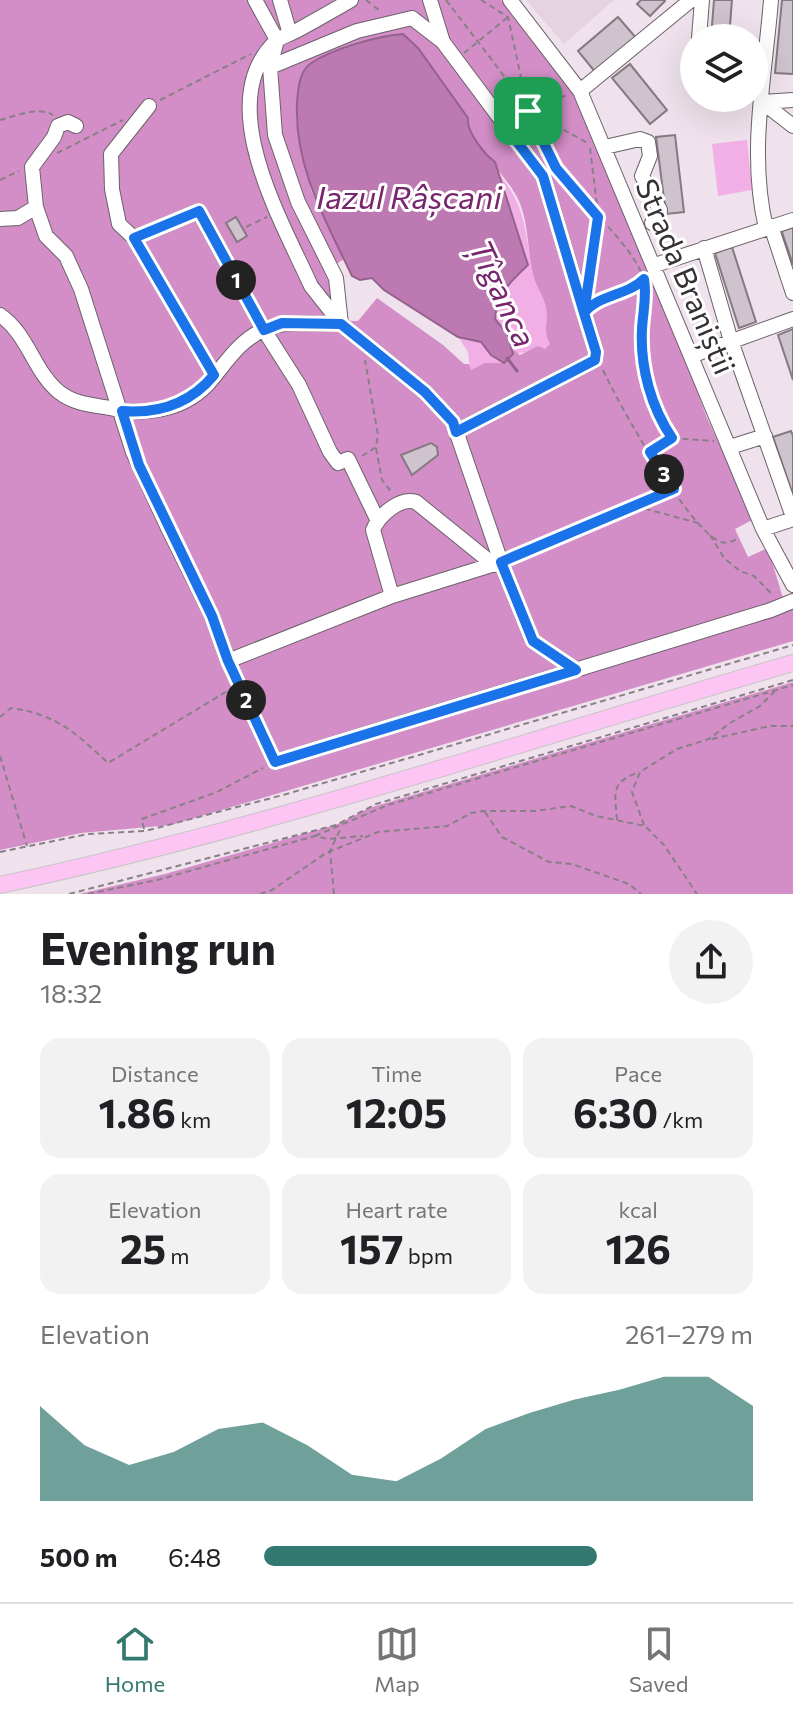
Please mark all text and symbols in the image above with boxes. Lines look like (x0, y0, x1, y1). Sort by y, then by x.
map controls (680, 24, 768, 112)
button: layers (680, 24, 768, 112)
pin (494, 77, 562, 145)
icon: arrive (506, 89, 550, 133)
street label: Strada Braniștii (627, 173, 745, 380)
water label: Iazul Râșcani (316, 176, 503, 218)
water label: Țîganca (460, 233, 546, 354)
pin: 1 (216, 260, 256, 300)
text: 1 (231, 266, 241, 293)
pin: 3 (644, 454, 684, 494)
text: 3 (658, 460, 670, 487)
pin: 2 (226, 680, 266, 720)
text: 2 (240, 686, 252, 713)
text: Evening run (40, 920, 276, 974)
button: share (669, 920, 753, 1004)
text: 18:32 (40, 977, 102, 1008)
text: Distance (111, 1060, 199, 1087)
text: Time (371, 1060, 422, 1087)
text: Pace (614, 1060, 662, 1087)
text: 1.86 (98, 1087, 176, 1136)
text: 12:05 (346, 1087, 447, 1136)
text: 6:30 (573, 1087, 658, 1136)
text: km (176, 1106, 211, 1133)
text: /km (658, 1106, 703, 1133)
text: Elevation (108, 1196, 201, 1223)
text: Heart rate (345, 1196, 448, 1223)
text: kcal (618, 1196, 658, 1223)
text: 25 (120, 1223, 166, 1272)
text: 157 (340, 1223, 403, 1272)
text: 126 (606, 1223, 671, 1272)
text: m (166, 1242, 190, 1269)
text: bpm (403, 1242, 453, 1269)
text: Elevation (40, 1318, 150, 1349)
text: 261–279 m (625, 1318, 753, 1349)
text: 500 m (40, 1541, 117, 1572)
text: 6:48 (168, 1541, 221, 1572)
tab: Home (105, 1622, 165, 1697)
tab: Map (374, 1622, 420, 1697)
tab: Saved (629, 1622, 688, 1697)

